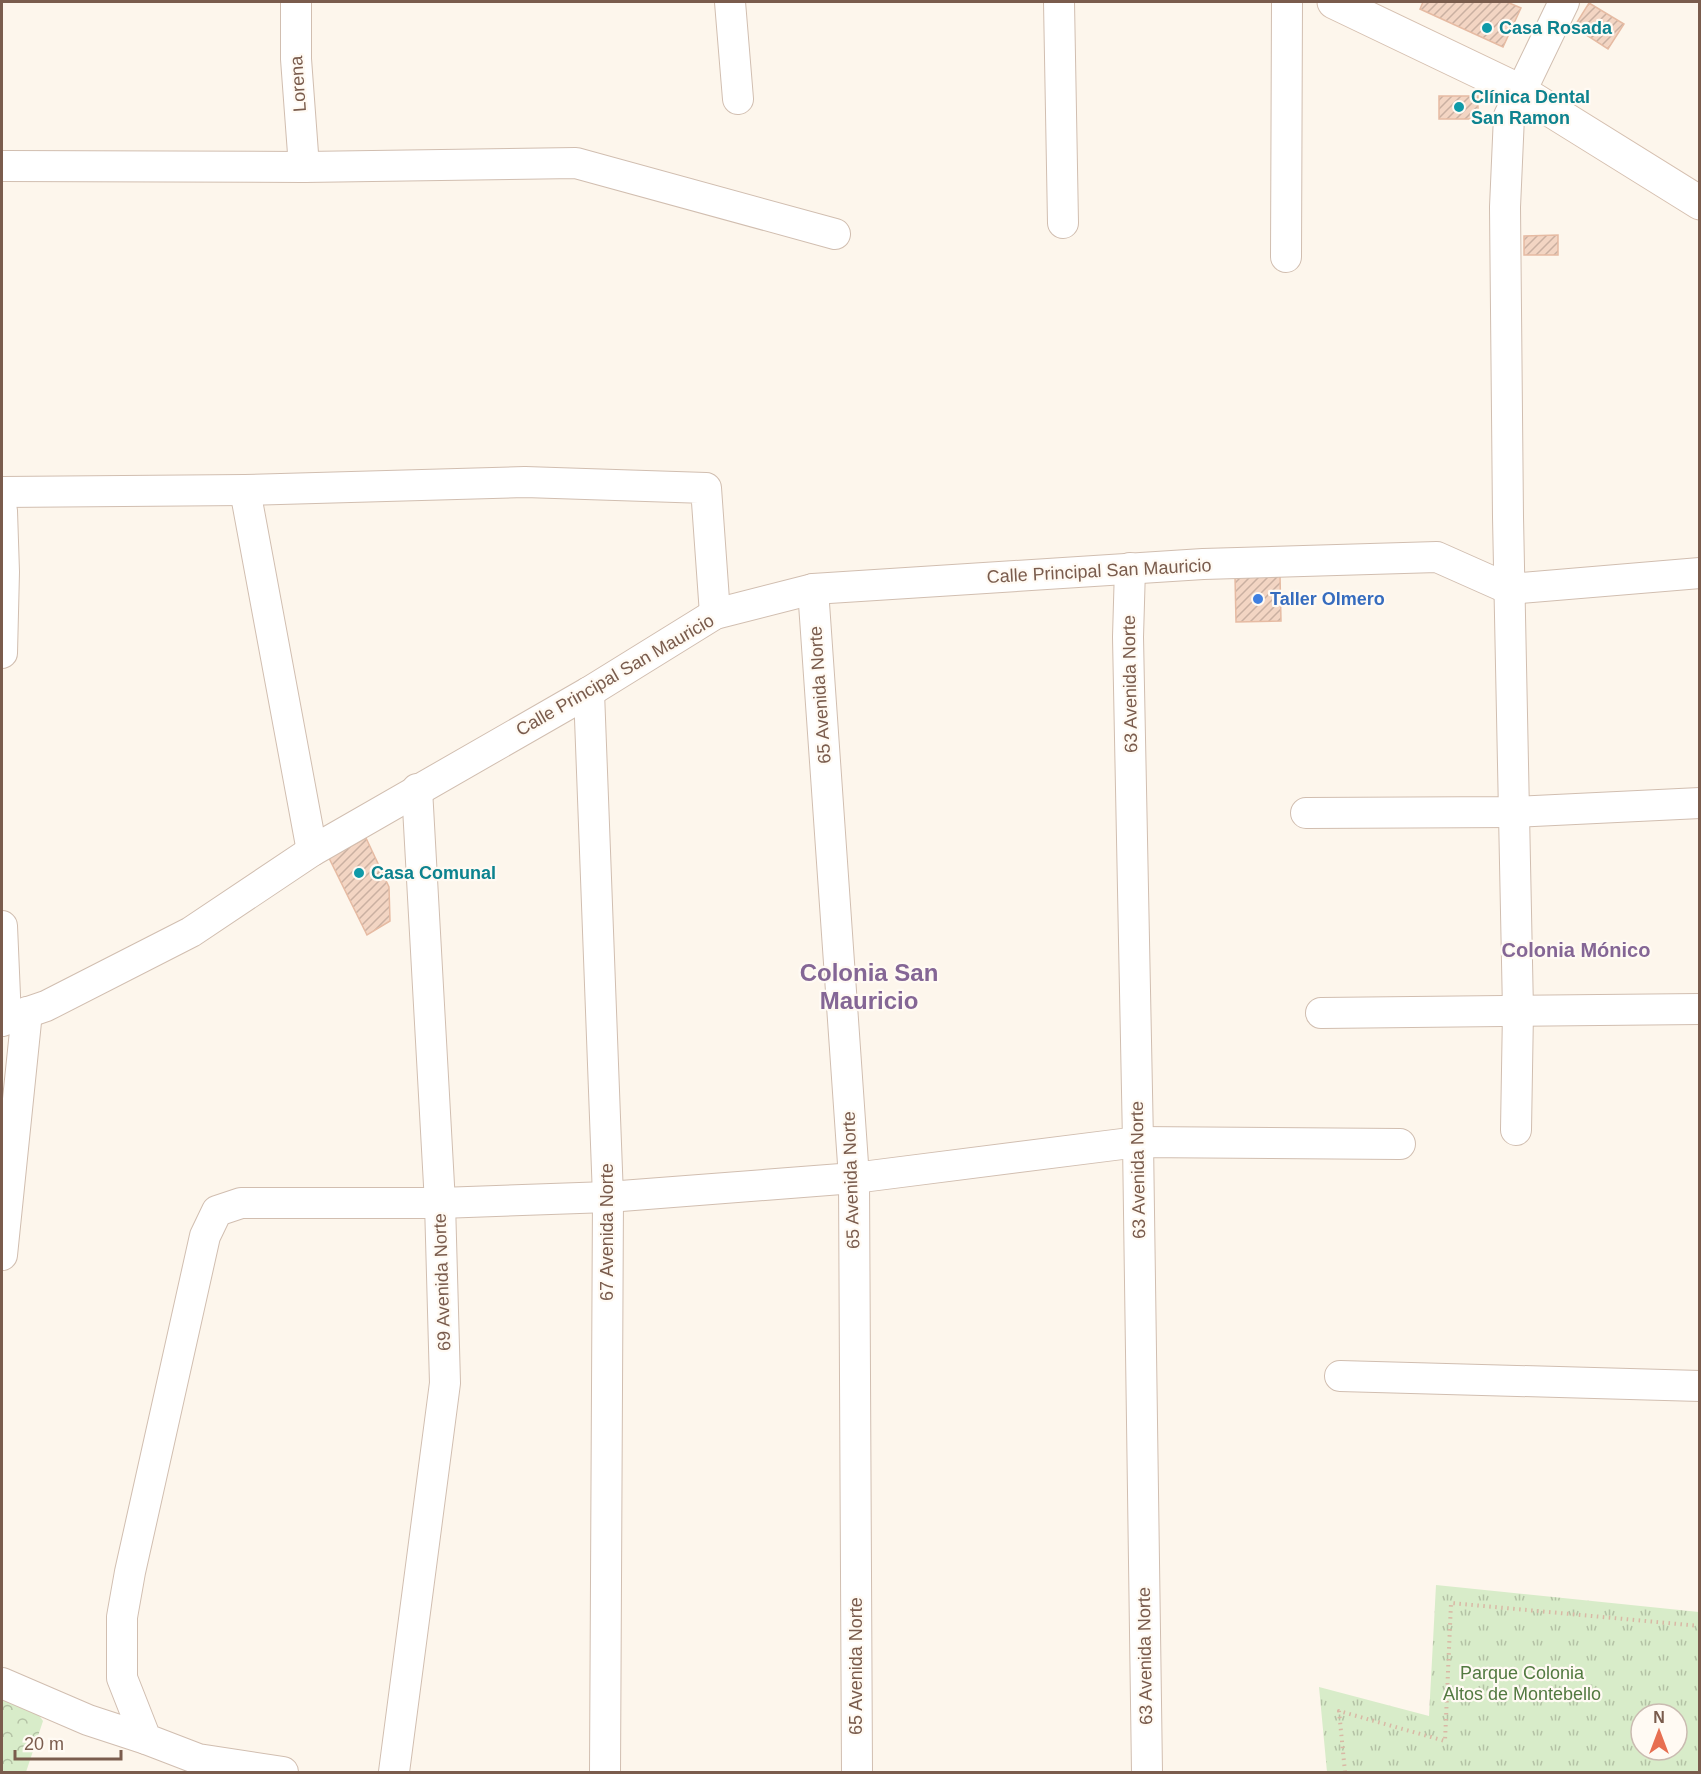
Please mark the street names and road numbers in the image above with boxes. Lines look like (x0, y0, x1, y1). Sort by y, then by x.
street label: Lorena (286, 54, 310, 113)
street label: Calle Principal San Mauricio (986, 555, 1212, 587)
street label: Calle Principal San Mauricio (513, 610, 717, 740)
street label: 63 Avenida Norte (1119, 615, 1141, 753)
street label: 65 Avenida Norte (805, 626, 835, 764)
street label: 63 Avenida Norte (1127, 1101, 1149, 1239)
street label: 65 Avenida Norte (839, 1111, 863, 1249)
street label: 67 Avenida Norte (597, 1163, 617, 1301)
street label: 69 Avenida Norte (430, 1213, 454, 1351)
street label: 63 Avenida Norte (1134, 1587, 1156, 1725)
street label: 65 Avenida Norte (846, 1597, 866, 1735)

